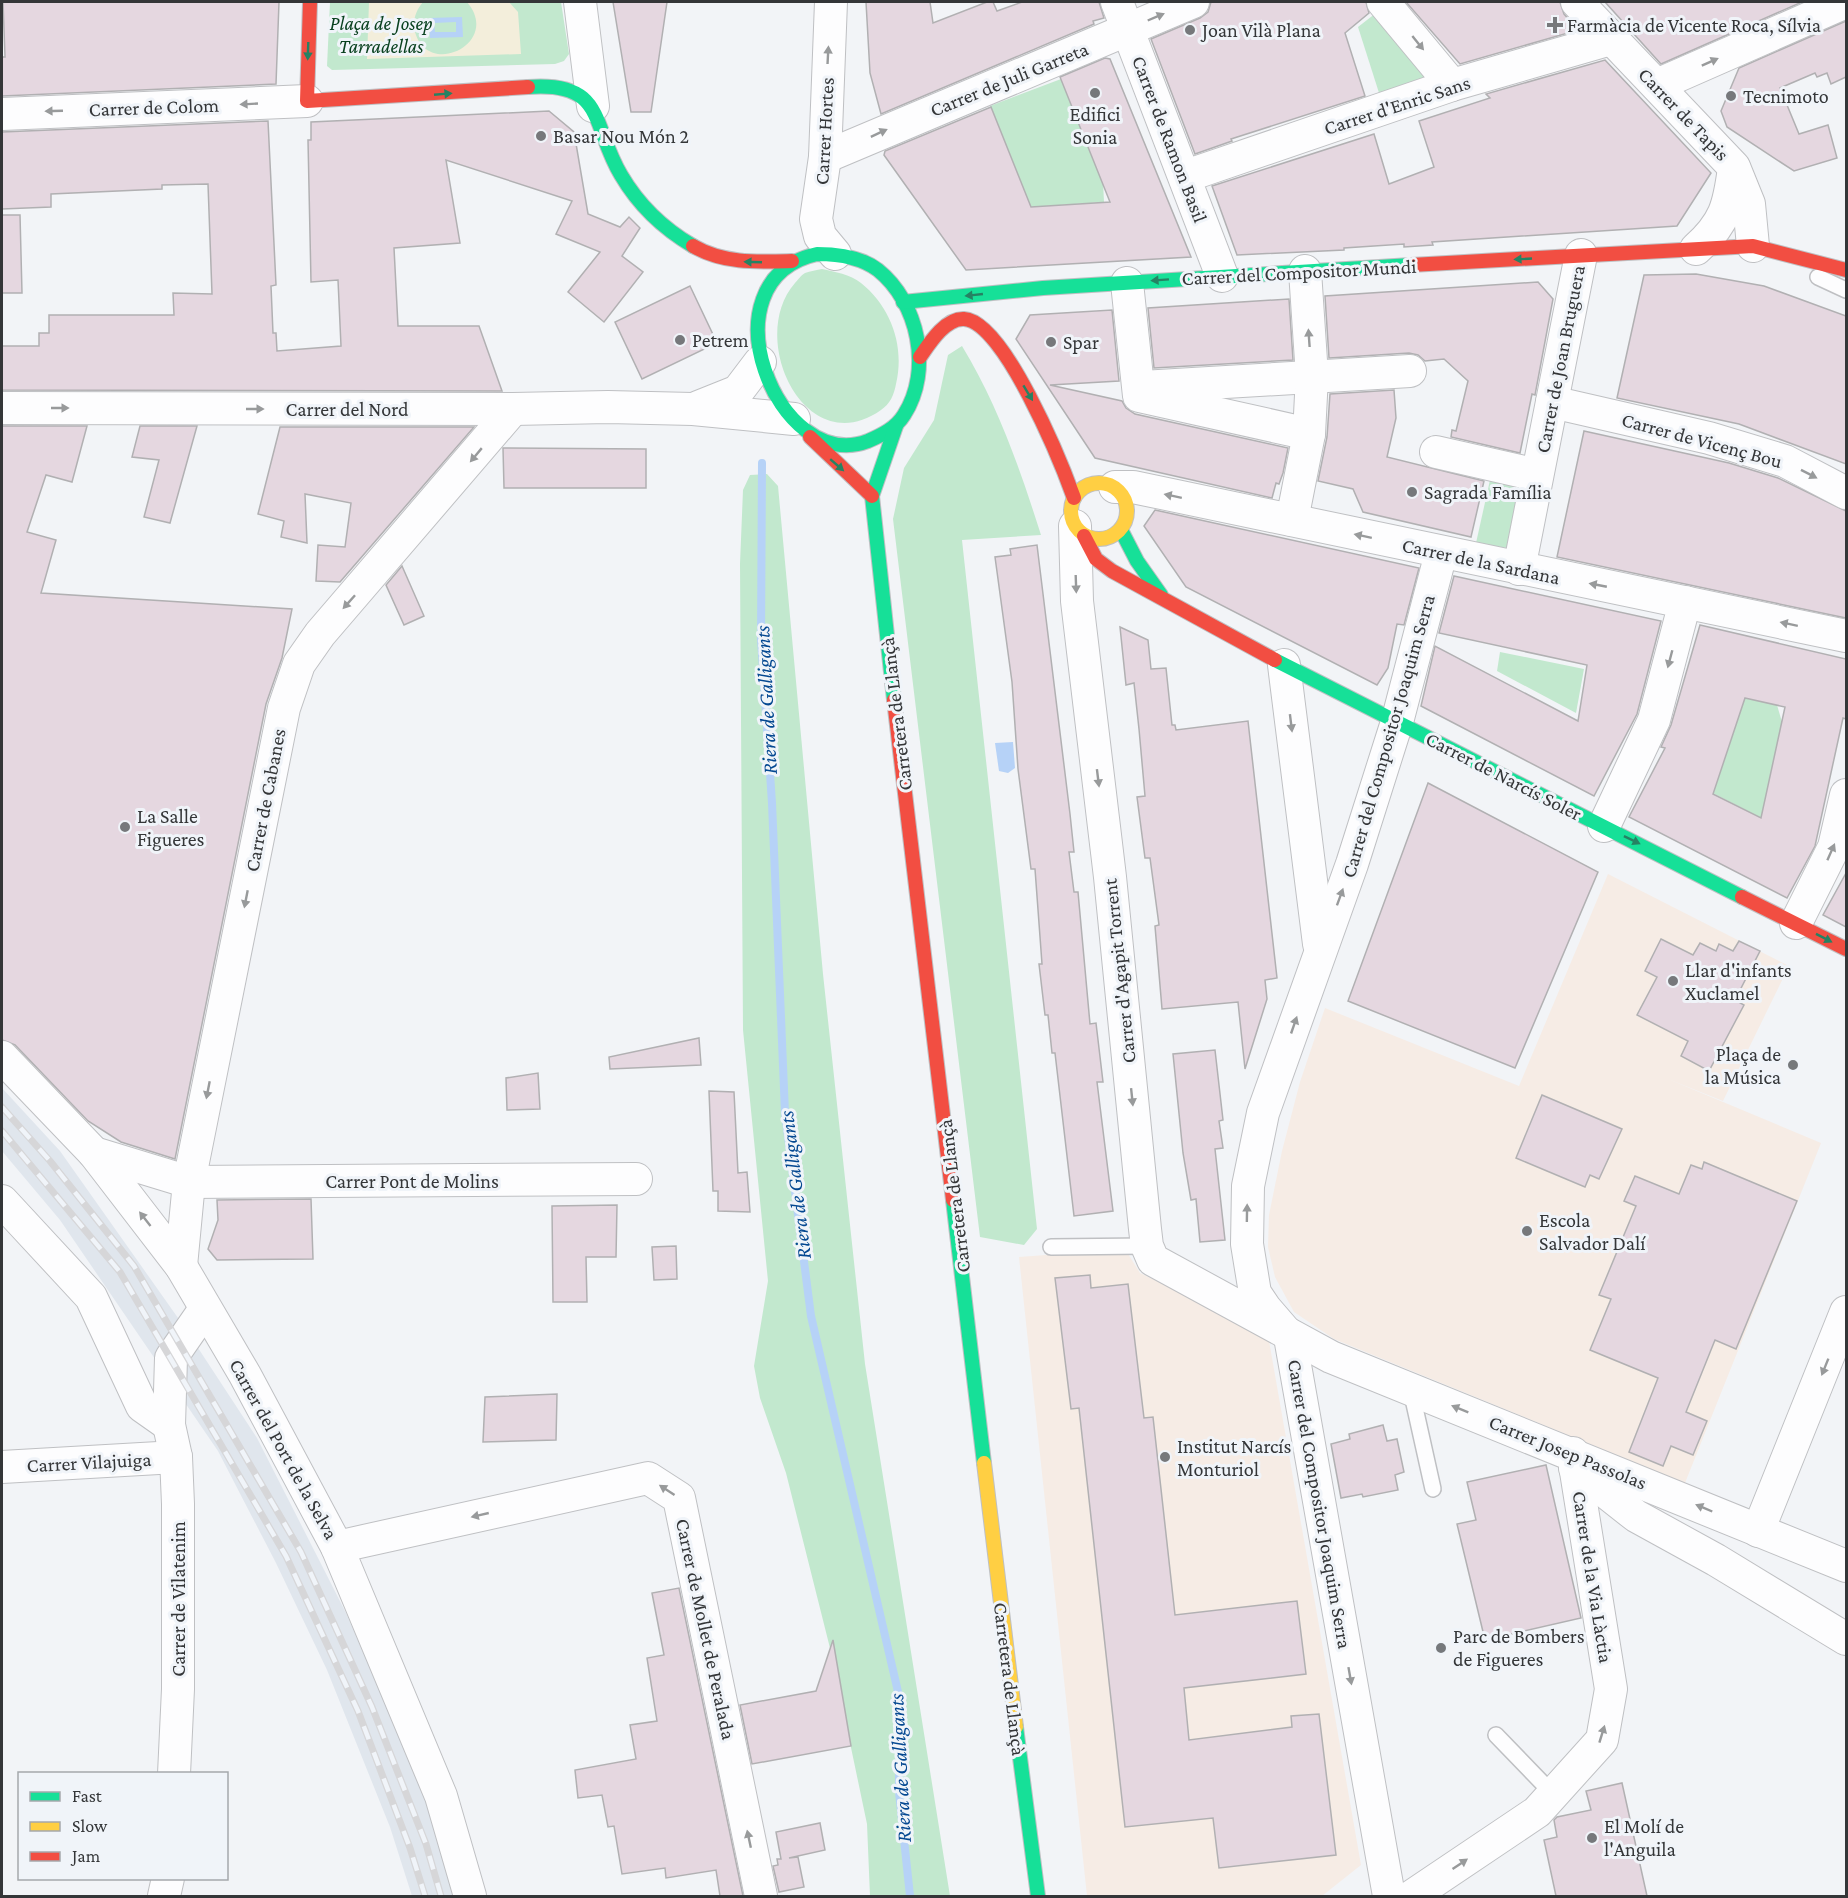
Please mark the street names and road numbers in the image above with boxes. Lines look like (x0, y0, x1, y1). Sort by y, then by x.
street label: Carrer de Juli Garreta (927, 37, 1092, 122)
street label: Carrer de Ramon Basil (1128, 53, 1212, 225)
street label: Carrer de Tapis (1634, 63, 1734, 166)
street label: Carrer d'Enric Sans (1321, 71, 1473, 139)
street label: Carrer Hortes (810, 77, 838, 185)
street label: Carrer de Colom (88, 94, 220, 120)
street label: Carrer del Compositor Mundi (1181, 255, 1417, 290)
street label: Carrer de Joan Bruguera (1531, 263, 1590, 455)
street label: Carrer del Nord (286, 398, 409, 420)
street label: Carrer de Vicenç Bou (1619, 408, 1785, 473)
street label: Carrer de la Sardana (1400, 534, 1562, 588)
street label: Carrer del Compositor Joaquim Serra (1337, 592, 1440, 880)
street label: Carretera de Llançà (876, 636, 917, 792)
street label: Carrer de Cabanes (240, 726, 290, 873)
street label: Carrer de Narcís Soler (1422, 727, 1586, 825)
street label: Carrer d'Agapit Torrent (1098, 877, 1141, 1064)
street label: Carretera de Llançà (934, 1118, 975, 1274)
street label: Carrer Pont de Molins (325, 1170, 499, 1192)
street label: Carrer del Port de la Selva (225, 1355, 343, 1543)
street label: Carrer del Compositor Joaquim Serra (1283, 1358, 1356, 1651)
street label: Carrer Josep Passolas (1486, 1410, 1650, 1495)
street label: Carrer Vilajuiga (26, 1448, 152, 1477)
street label: Carrer de la Via Làctia (1569, 1489, 1617, 1665)
street label: Carrer de Mollet de Peralada (672, 1516, 740, 1742)
street label: Carrer de Vilatenim (167, 1521, 189, 1677)
street label: Carretera de Llançà (989, 1601, 1030, 1757)

